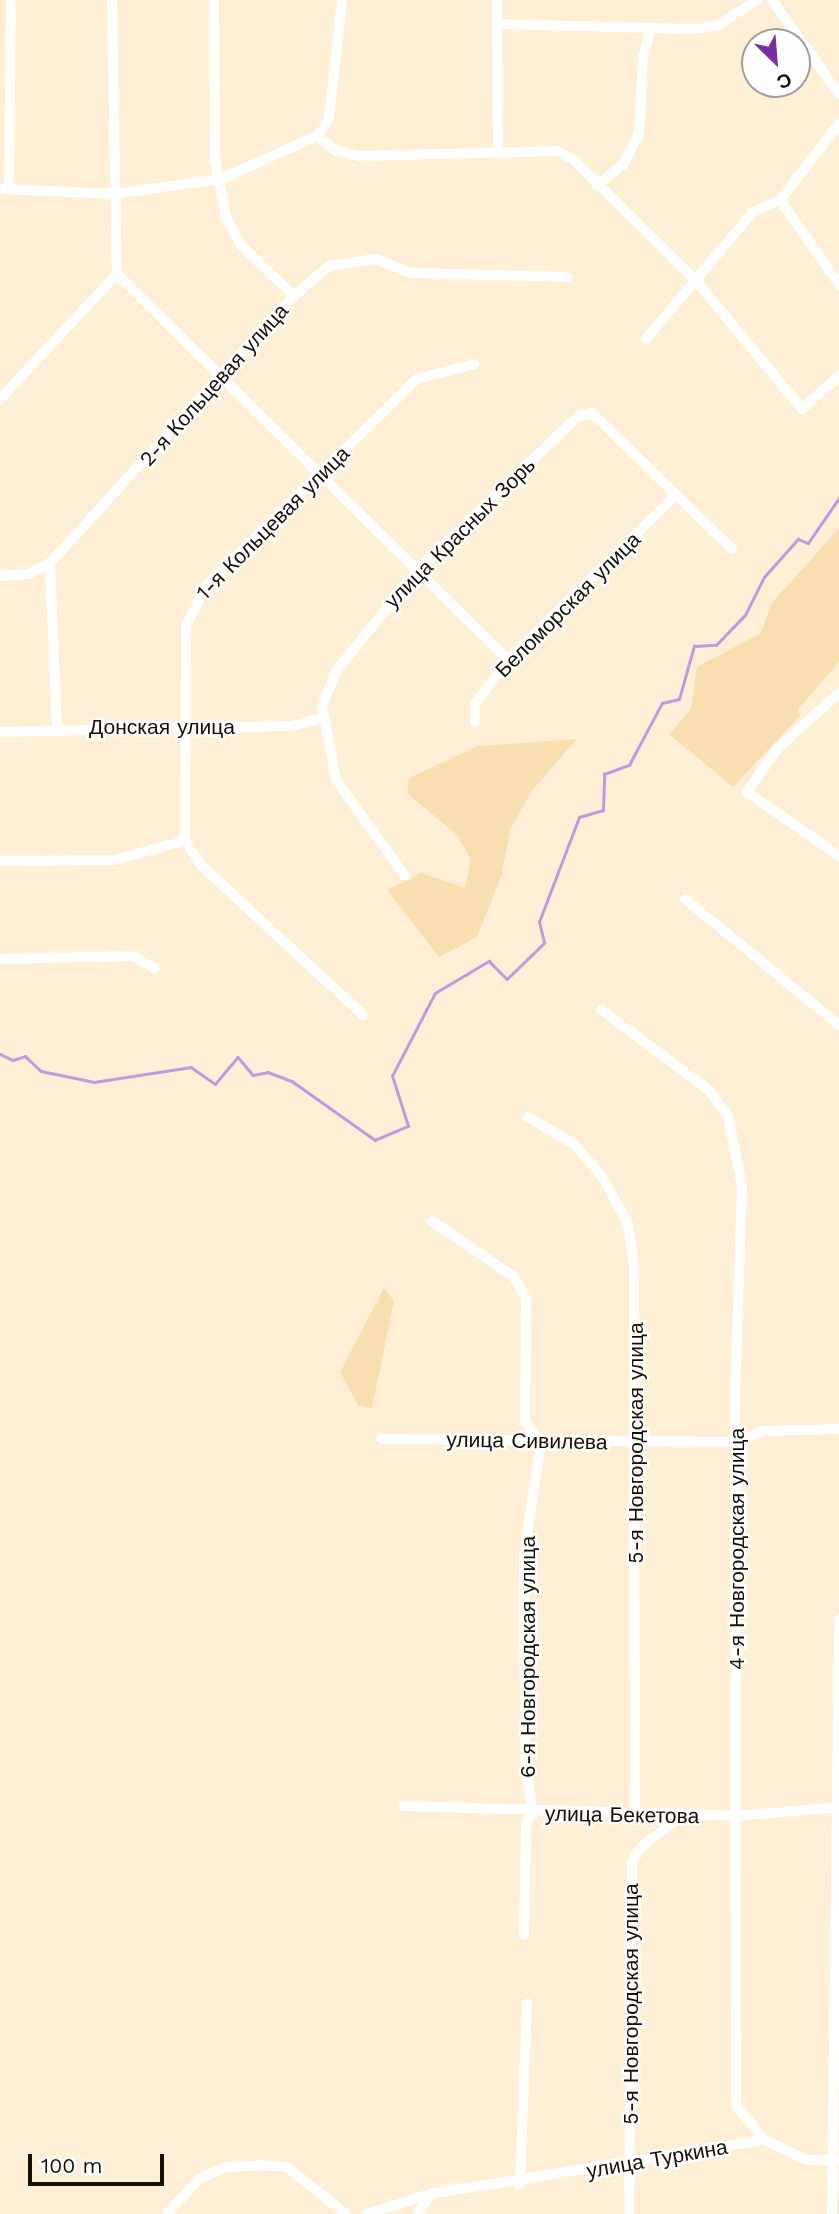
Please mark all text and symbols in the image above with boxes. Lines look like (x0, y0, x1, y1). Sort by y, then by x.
north arrow (741, 28, 811, 98)
text: С (773, 67, 795, 94)
street label: 2-я Кольцевая улица (134, 299, 294, 471)
street label: 1-я Кольцевая улица (191, 441, 355, 605)
street label: улица Красных Зорь (380, 453, 540, 613)
street label: Беломорская улица (490, 527, 646, 683)
street label: Донская улица (89, 714, 235, 740)
street label: 5-я Новгородская улица (623, 1322, 649, 1564)
street label: улица Сивилева (446, 1427, 608, 1455)
street label: 4-я Новгородская улица (724, 1428, 750, 1670)
street label: 6-я Новгородская улица (515, 1536, 541, 1778)
street label: улица Бекетова (545, 1801, 699, 1829)
street label: 5-я Новгородская улица (618, 1883, 644, 2125)
street label: улица Туркина (585, 2134, 729, 2184)
scale bar (32, 2140, 168, 2184)
text: 100 m (41, 2153, 103, 2178)

